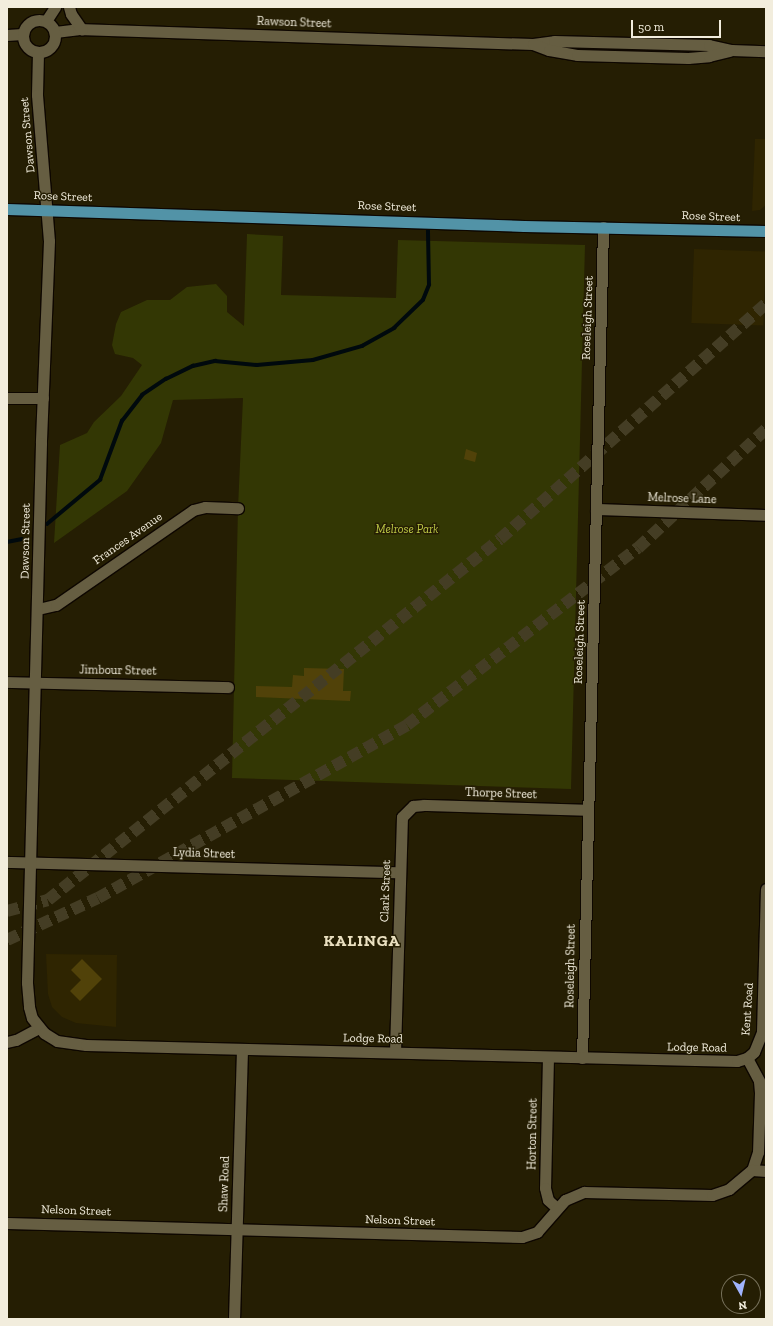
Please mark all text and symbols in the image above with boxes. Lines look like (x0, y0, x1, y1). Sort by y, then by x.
scale bar (633, 12, 723, 38)
street label: Rawson Street (256, 15, 332, 31)
text: 50 m (638, 20, 664, 34)
street label: Dawson Street (18, 97, 38, 173)
street label: Rose Street (33, 189, 93, 205)
street label: Rose Street (357, 199, 417, 215)
street label: Rose Street (681, 209, 741, 225)
street label: Roseleigh Street (579, 276, 597, 360)
street label: Melrose Lane (647, 491, 717, 507)
street label: Dawson Street (18, 503, 34, 579)
street label: Frances Avenue (90, 510, 166, 568)
park label: Melrose Park (376, 523, 438, 537)
street label: Roseleigh Street (571, 600, 589, 684)
street label: Jimbour Street (79, 663, 157, 679)
street label: Thorpe Street (465, 786, 537, 802)
street label: Lydia Street (173, 846, 235, 862)
street label: Clark Street (378, 860, 394, 922)
street label: Roseleigh Street (563, 924, 579, 1008)
district label: KALINGA (323, 931, 401, 951)
street label: Kent Road (739, 982, 757, 1036)
street label: Lodge Road (343, 1031, 403, 1047)
street label: Lodge Road (667, 1040, 727, 1056)
street label: Horton Street (525, 1098, 541, 1170)
street label: Shaw Road (217, 1156, 233, 1212)
street label: Nelson Street (41, 1203, 111, 1219)
street label: Nelson Street (365, 1213, 435, 1229)
north arrow (721, 1274, 761, 1314)
text: N (738, 1298, 748, 1312)

